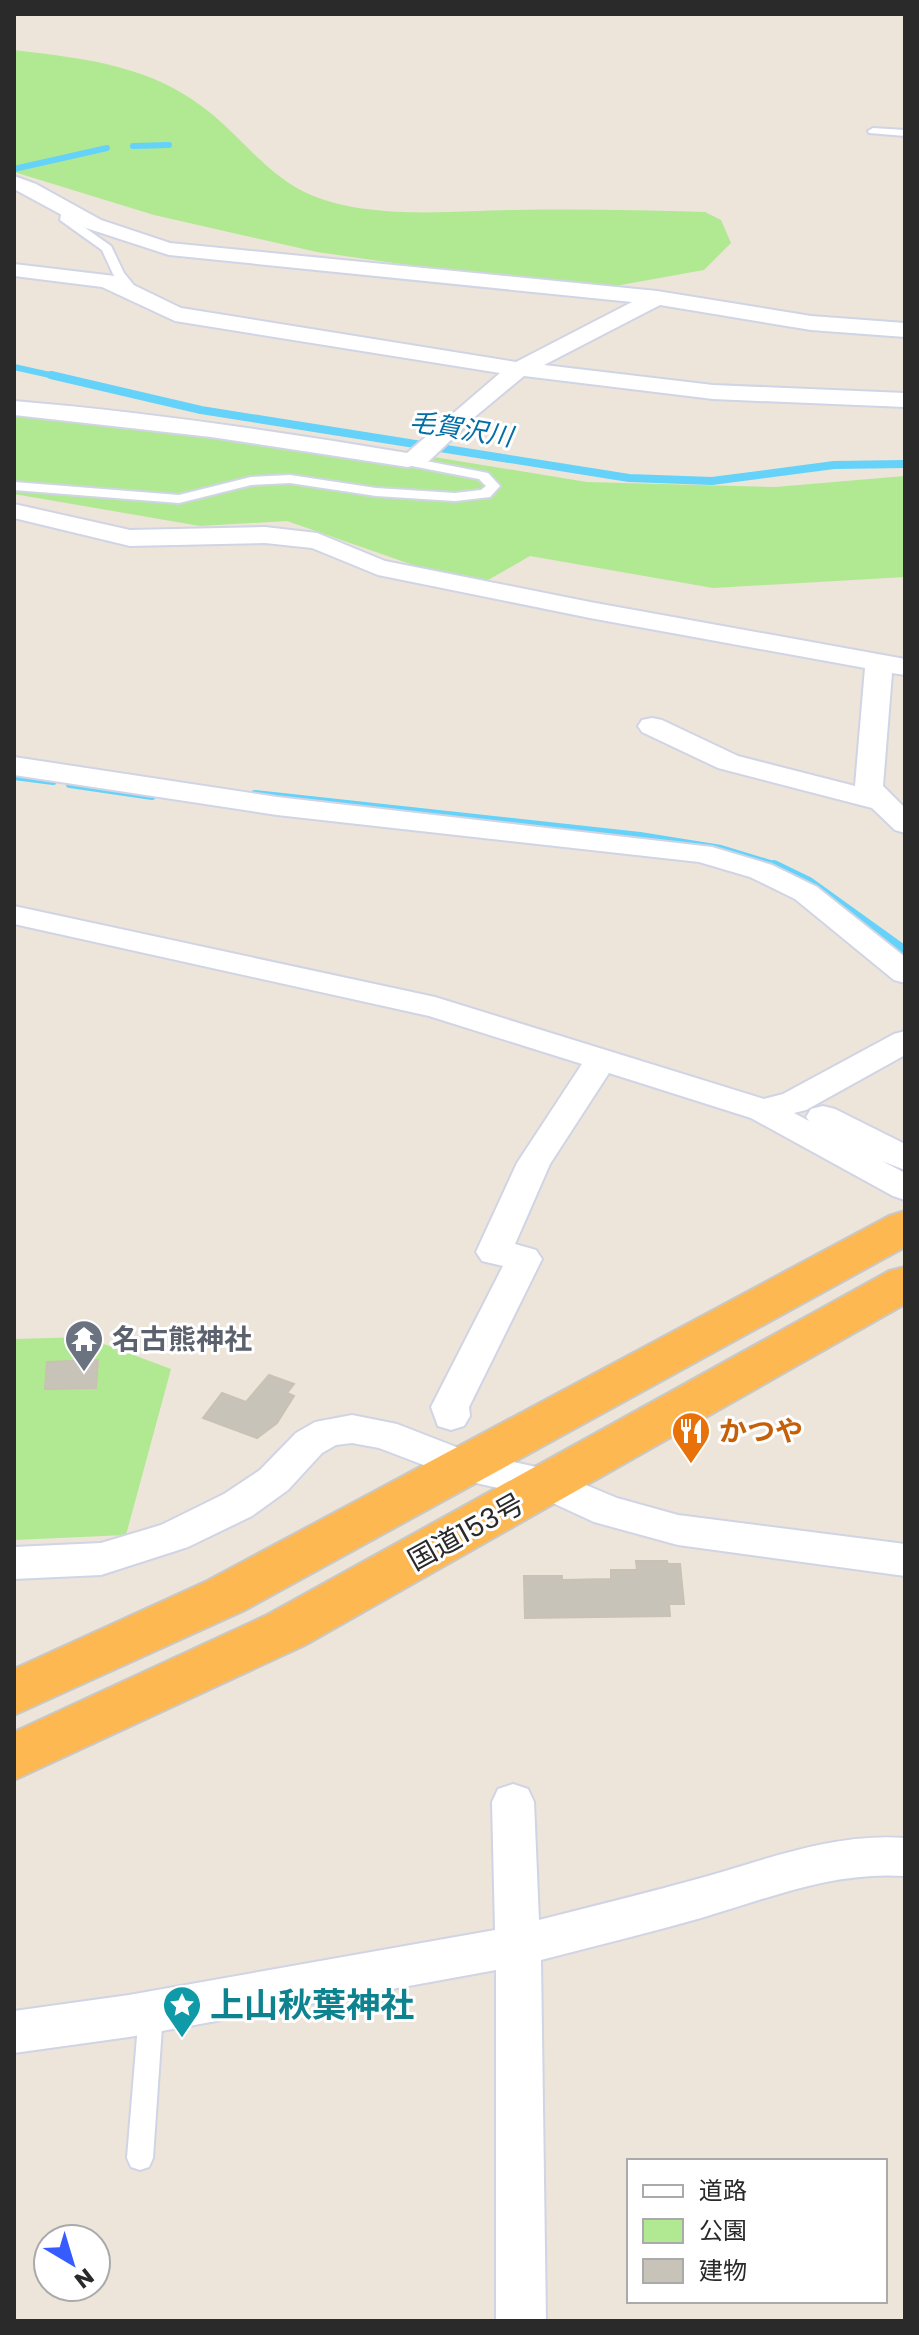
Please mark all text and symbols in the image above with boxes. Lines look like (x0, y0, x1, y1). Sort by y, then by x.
water label: 毛賀沢川 (407, 403, 518, 455)
temple icon: 名古熊神社 (63, 1318, 105, 1373)
place label: 名古熊神社 (112, 1320, 252, 1359)
restaurant icon: かつや (670, 1410, 712, 1465)
place label: かつや (719, 1412, 803, 1451)
street label: 国道153号 (401, 1484, 531, 1580)
place label: 上山秋葉神社 (210, 1981, 414, 2029)
place icon: 上山秋葉神社 (161, 1984, 203, 2039)
legend (627, 2159, 887, 2303)
text: 道路 (699, 2174, 747, 2207)
text: 公園 (699, 2214, 747, 2247)
north arrow (32, 2223, 112, 2303)
text: 建物 (699, 2254, 747, 2287)
text: N (68, 2261, 100, 2296)

